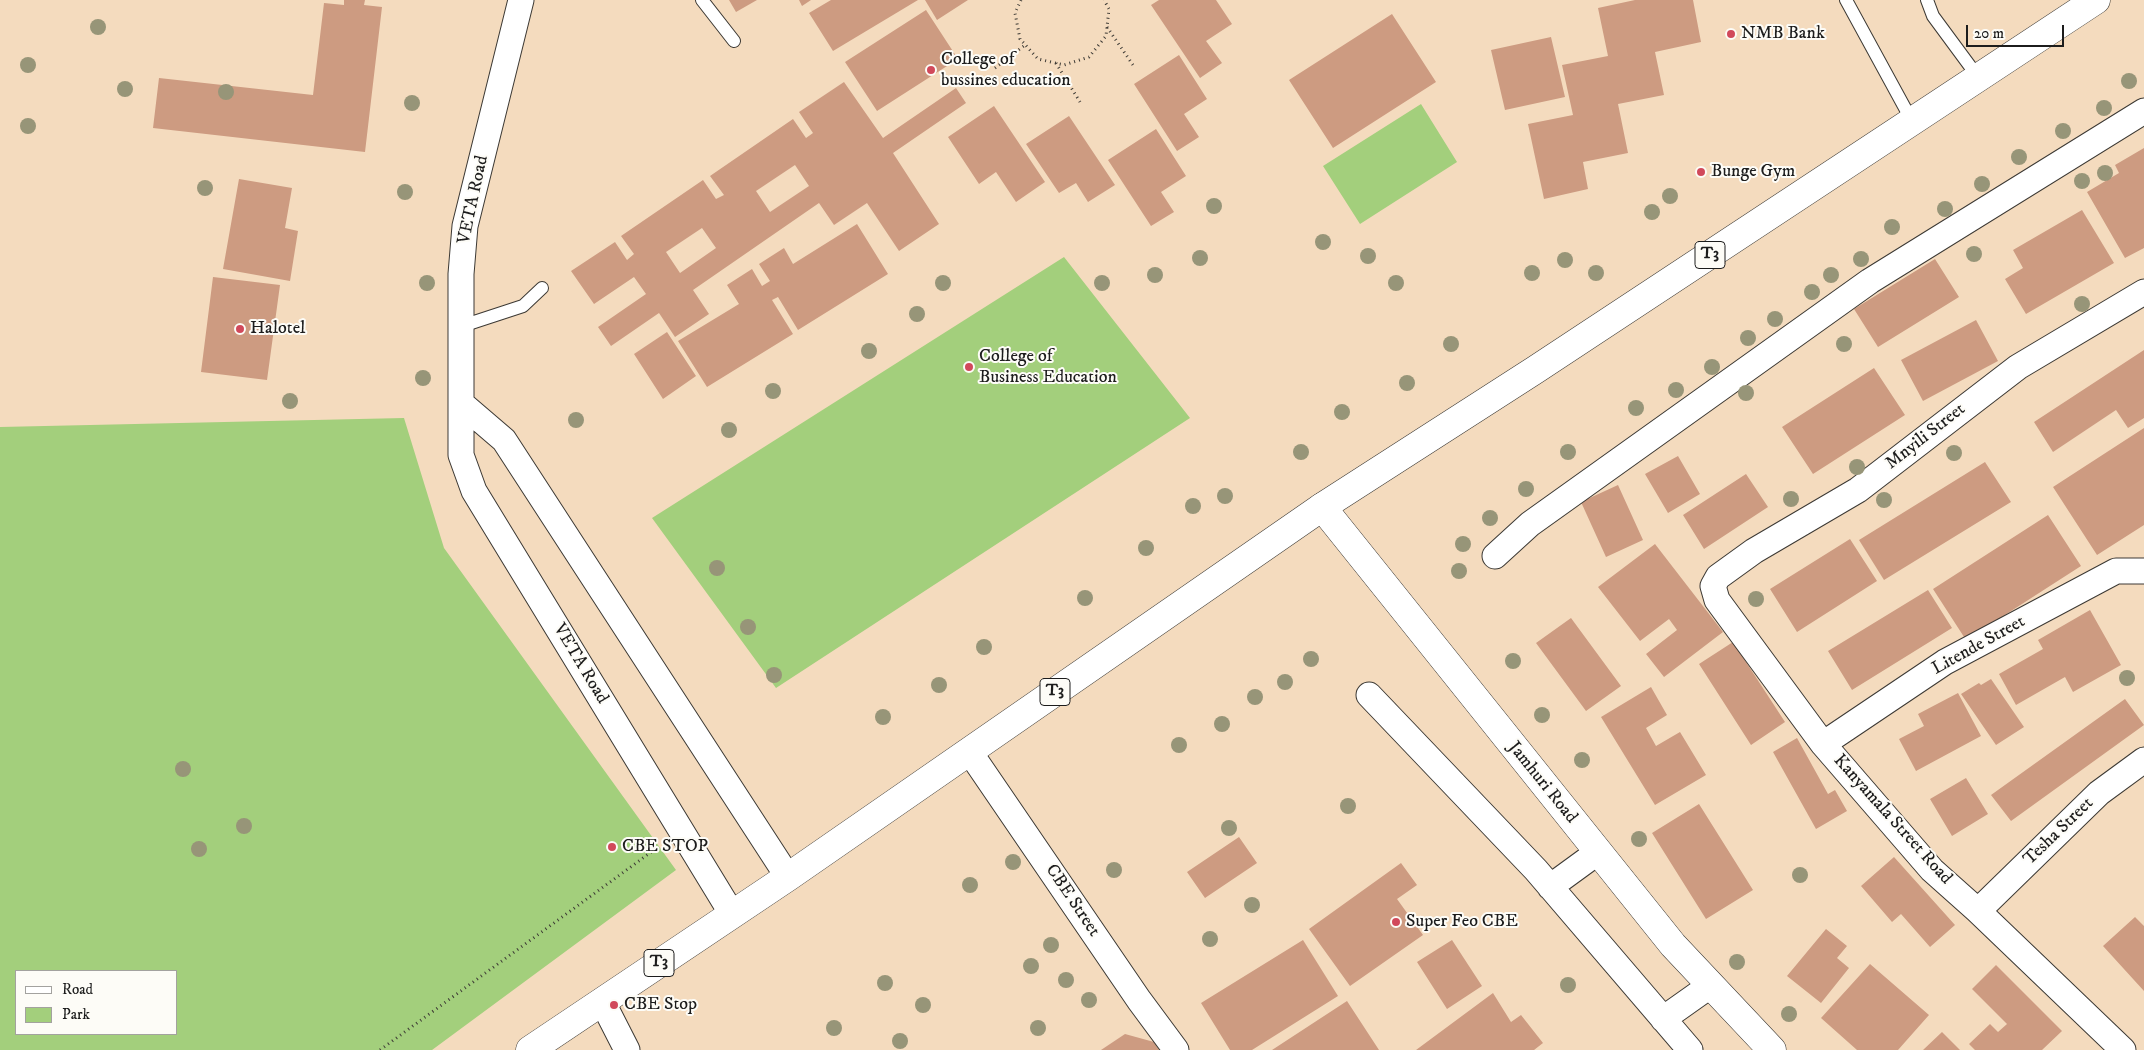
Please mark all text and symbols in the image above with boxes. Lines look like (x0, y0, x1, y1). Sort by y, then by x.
scale bar (1969, 15, 2066, 47)
place label: NMB Bank (1741, 23, 1825, 45)
text: 20 m (1974, 24, 2004, 43)
marker: NMB Bank (1725, 28, 1737, 40)
place label: College of bussines education (941, 49, 1071, 92)
marker: College of bussines education (925, 64, 937, 76)
street label: VETA Road (454, 154, 494, 246)
place label: Bunge Gym (1711, 161, 1795, 183)
marker: Bunge Gym (1695, 166, 1707, 178)
road number: T3 (1695, 242, 1725, 268)
place label: Halotel (250, 318, 305, 340)
marker: Halotel (234, 323, 246, 335)
place label: College of Business Education (979, 346, 1117, 388)
marker: College of Business Education (963, 361, 975, 373)
street label: Mnyili Street (1882, 399, 1970, 475)
street label: Litende Street (1929, 612, 2029, 680)
street label: VETA Road (548, 620, 612, 708)
road number: T3 (1040, 679, 1070, 706)
street label: Jamhuri Road (1503, 738, 1581, 828)
street label: Kanyamala Street Road (1828, 751, 1956, 889)
street label: Tesha Street (2020, 793, 2098, 871)
place label: CBE STOP (622, 836, 708, 858)
marker: CBE STOP (606, 841, 618, 853)
street label: CBE Street (1040, 861, 1104, 941)
place label: Super Feo CBE (1406, 911, 1518, 933)
marker: Super Feo CBE (1390, 916, 1402, 928)
road number: T3 (644, 950, 674, 976)
legend (15, 970, 178, 1035)
text: Road (62, 980, 93, 999)
place label: CBE Stop (624, 994, 697, 1016)
marker: CBE Stop (608, 999, 620, 1011)
text: Park (62, 1005, 90, 1024)

